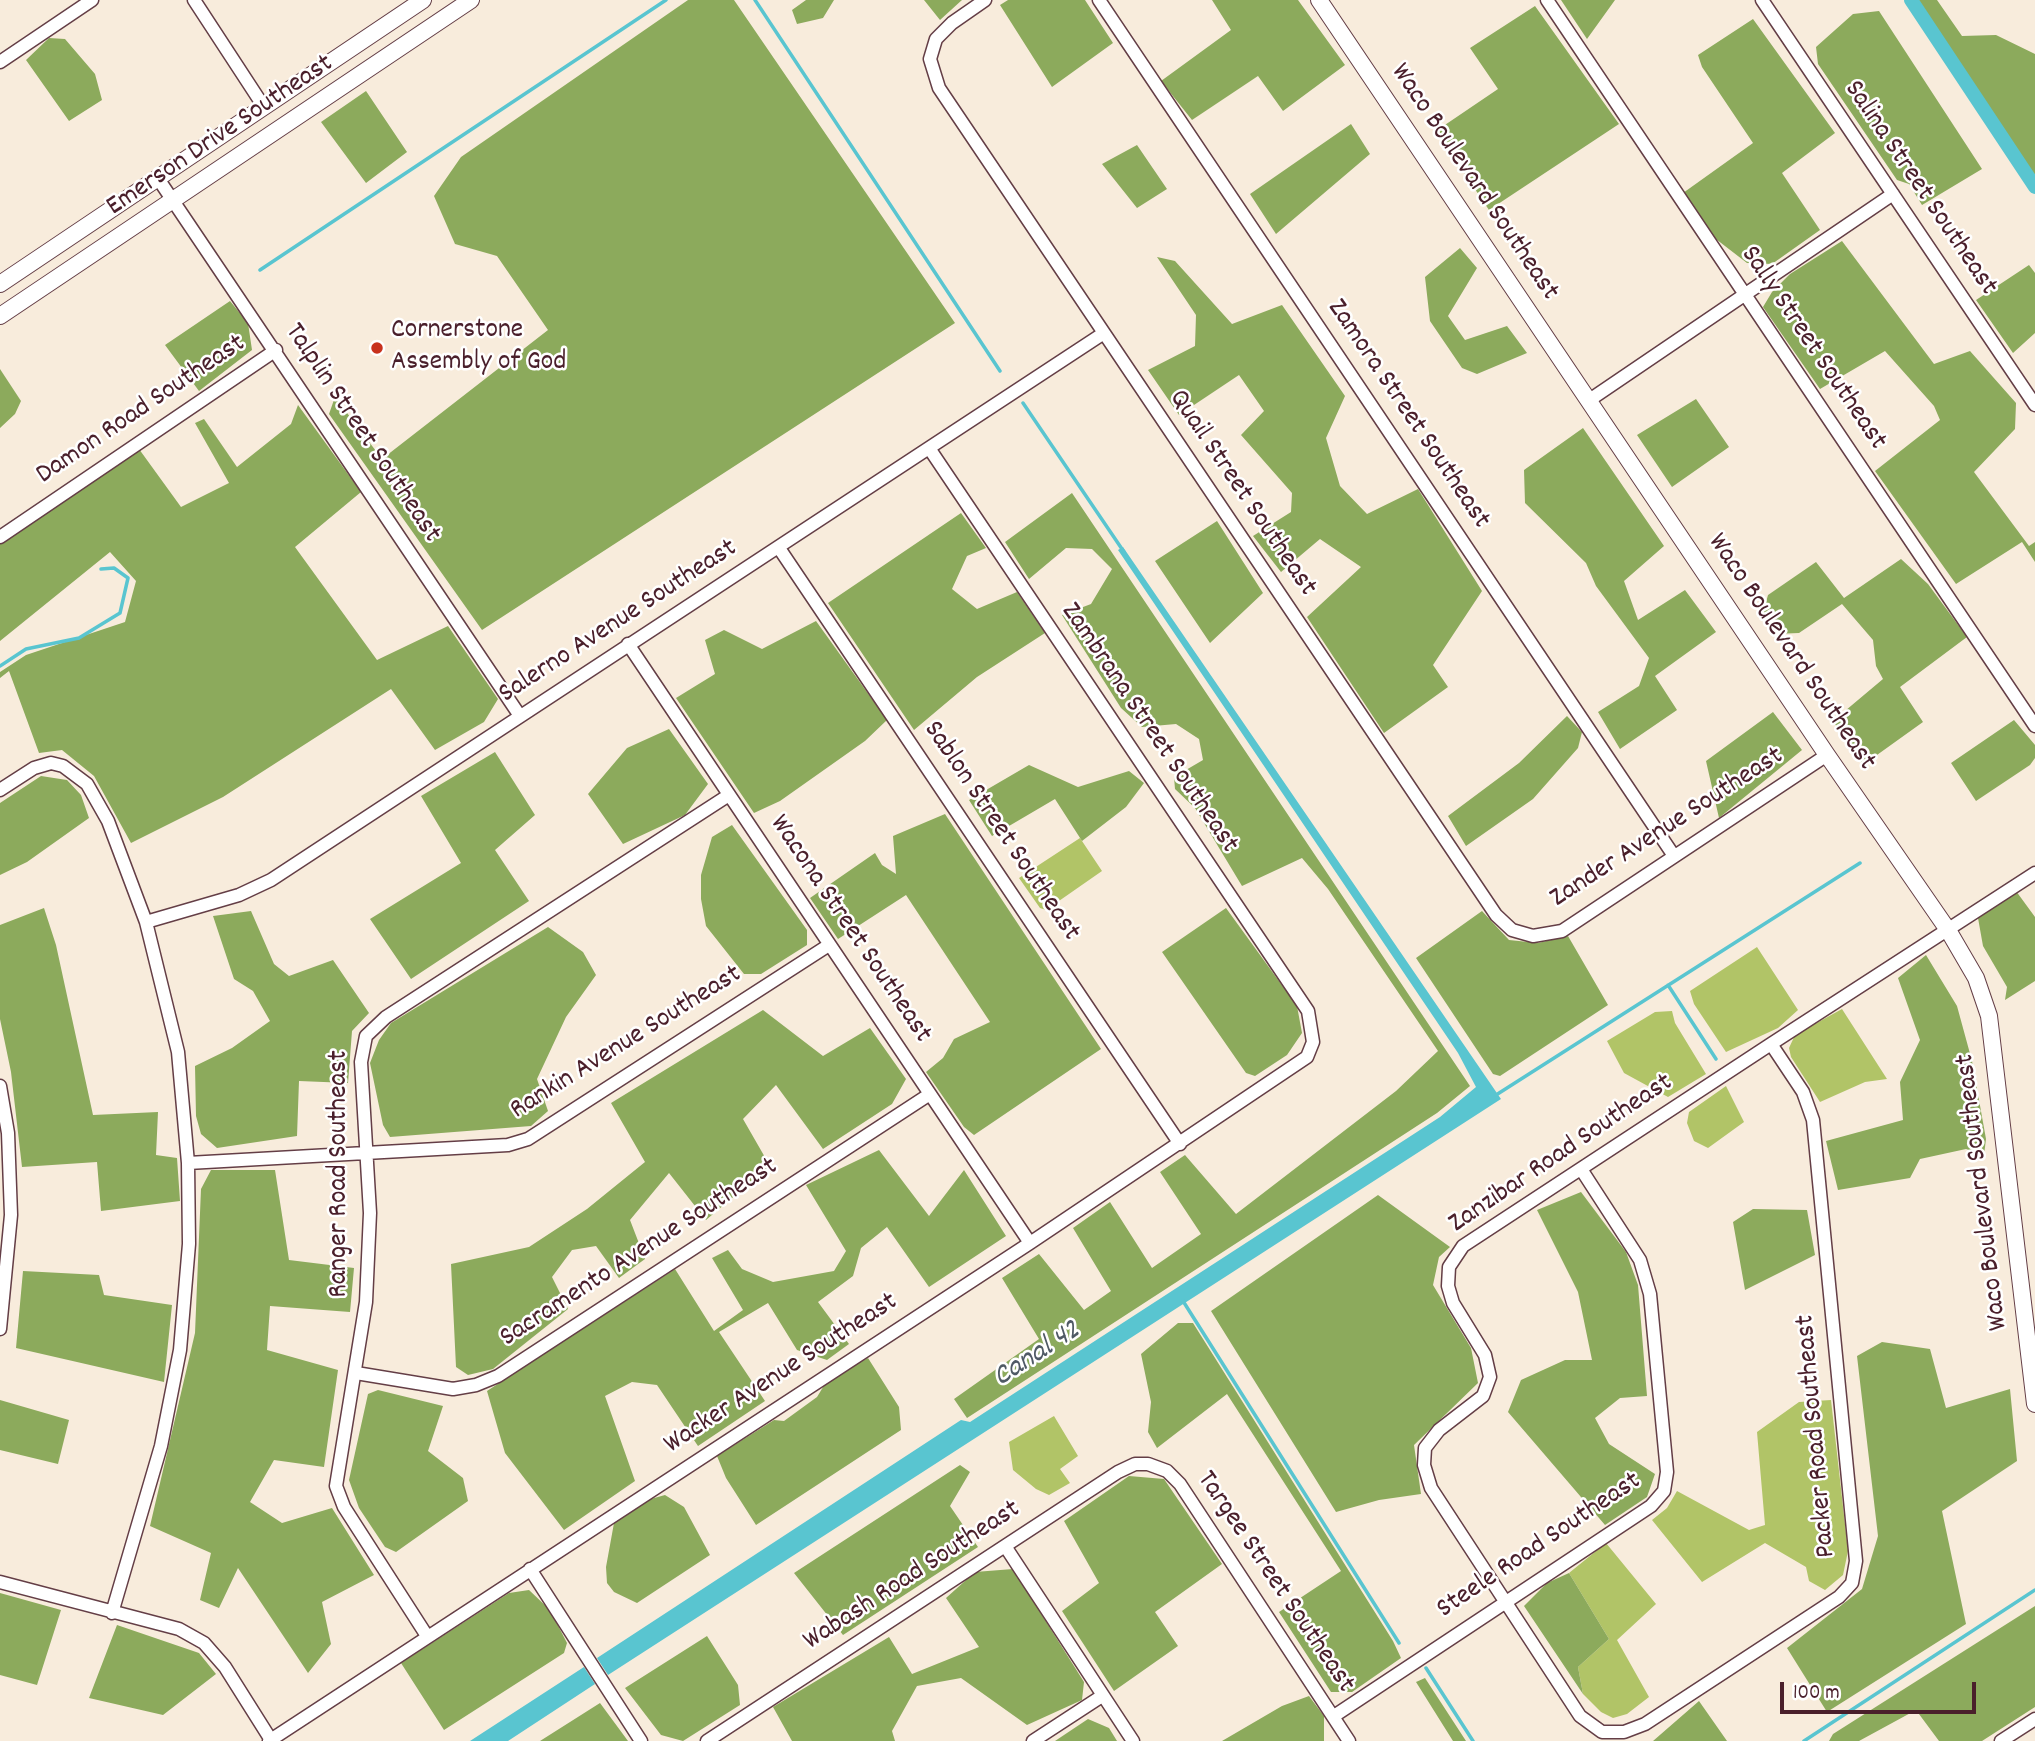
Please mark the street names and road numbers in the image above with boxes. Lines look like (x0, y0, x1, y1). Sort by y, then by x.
street label: Emerson Drive Southeast (101, 49, 341, 225)
street label: Waco Boulevard Southeast (1381, 58, 1565, 308)
street label: Salina Street Southeast (1835, 75, 2003, 303)
street label: Sally Street Southeast (1731, 241, 1893, 457)
street label: Zamora Street Southeast (1318, 294, 1496, 536)
street label: Talplin Street Southeast (275, 318, 447, 550)
street label: Damon Road Southeast (31, 329, 253, 493)
street label: Quail Street Southeast (1159, 384, 1323, 604)
street label: Waco Boulevard Southeast (1698, 528, 1882, 778)
street label: Salerno Avenue Southeast (494, 533, 744, 713)
street label: Zambrana Street Southeast (1052, 597, 1244, 861)
street label: Sablon Street Southeast (914, 716, 1086, 948)
street label: Zander Avenue Southeast (1545, 741, 1791, 917)
street label: Wacona Street Southeast (760, 810, 938, 1050)
street label: Rankin Avenue Southeast (505, 959, 749, 1129)
street label: Ranger Road Southeast (324, 1050, 358, 1298)
street label: Waco Boulevard Southeast (1950, 1052, 2018, 1332)
street label: Zanzibar Road Southeast (1444, 1068, 1680, 1242)
street label: Sacramento Avenue Southeast (495, 1152, 785, 1356)
street label: Wacker Avenue Southeast (659, 1287, 905, 1463)
street label: Packer Road Southeast (1791, 1313, 1845, 1559)
street label: Targee Street Southeast (1187, 1466, 1361, 1700)
street label: Steele Road Southeast (1431, 1466, 1649, 1628)
street label: Wabash Road Southeast (798, 1494, 1028, 1660)

